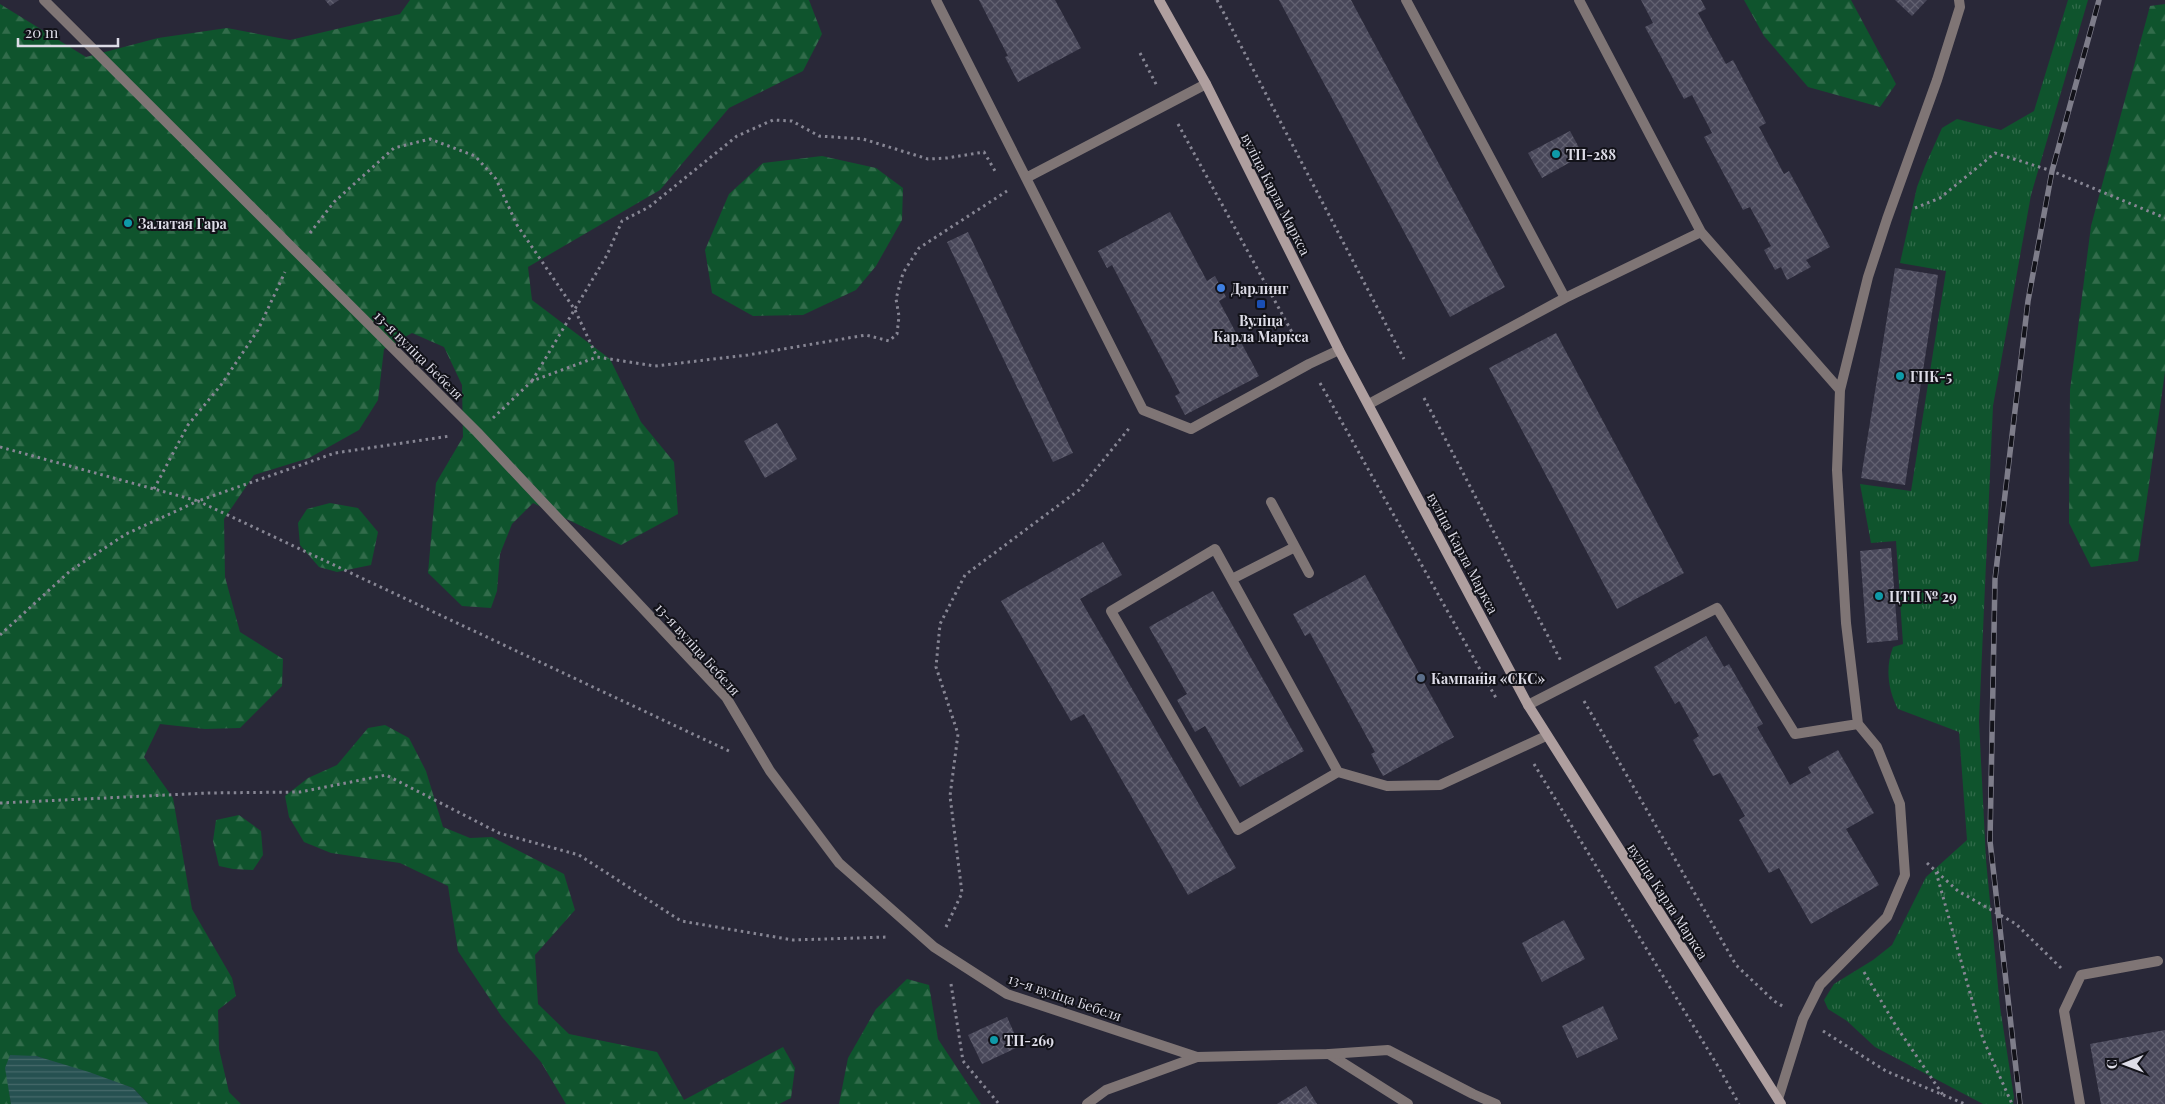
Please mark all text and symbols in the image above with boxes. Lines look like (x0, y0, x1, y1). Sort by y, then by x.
scale bar (18, 15, 118, 47)
text: 20 m (25, 22, 59, 42)
street label: вуліца Карла Маркса (1237, 130, 1315, 258)
place label: ТП-288 (1566, 145, 1616, 164)
marker: ТП-288 (1550, 148, 1562, 160)
place label: Залатая Гара (138, 214, 228, 233)
marker: Залатая Гара (122, 217, 134, 229)
place label: Дарлинг (1231, 279, 1289, 298)
marker: Дарлинг (1215, 282, 1227, 294)
marker: Вуліца Карла Маркса (1255, 298, 1267, 310)
street label: 13-я вуліца Бебеля (370, 306, 468, 404)
place label: Вуліца Карла Маркса (1213, 311, 1310, 346)
place label: ГПК-5 (1910, 367, 1952, 386)
marker: ГПК-5 (1894, 370, 1906, 382)
street label: вуліца Карла Маркса (1423, 489, 1503, 617)
place label: ЦТП № 29 (1889, 587, 1957, 606)
marker: ЦТП № 29 (1873, 590, 1885, 602)
street label: 13-я вуліца Бебеля (651, 599, 745, 700)
place label: Кампанія «СКС» (1431, 669, 1545, 688)
marker: Кампанія «СКС» (1415, 672, 1427, 684)
street label: вуліца Карла Маркса (1623, 839, 1713, 963)
street label: 13-я вуліца Бебеля (1006, 969, 1125, 1025)
place label: ТП-269 (1004, 1031, 1054, 1050)
marker: ТП-269 (988, 1034, 1000, 1046)
north arrow (2100, 1039, 2150, 1089)
text: С (2102, 1059, 2121, 1069)

